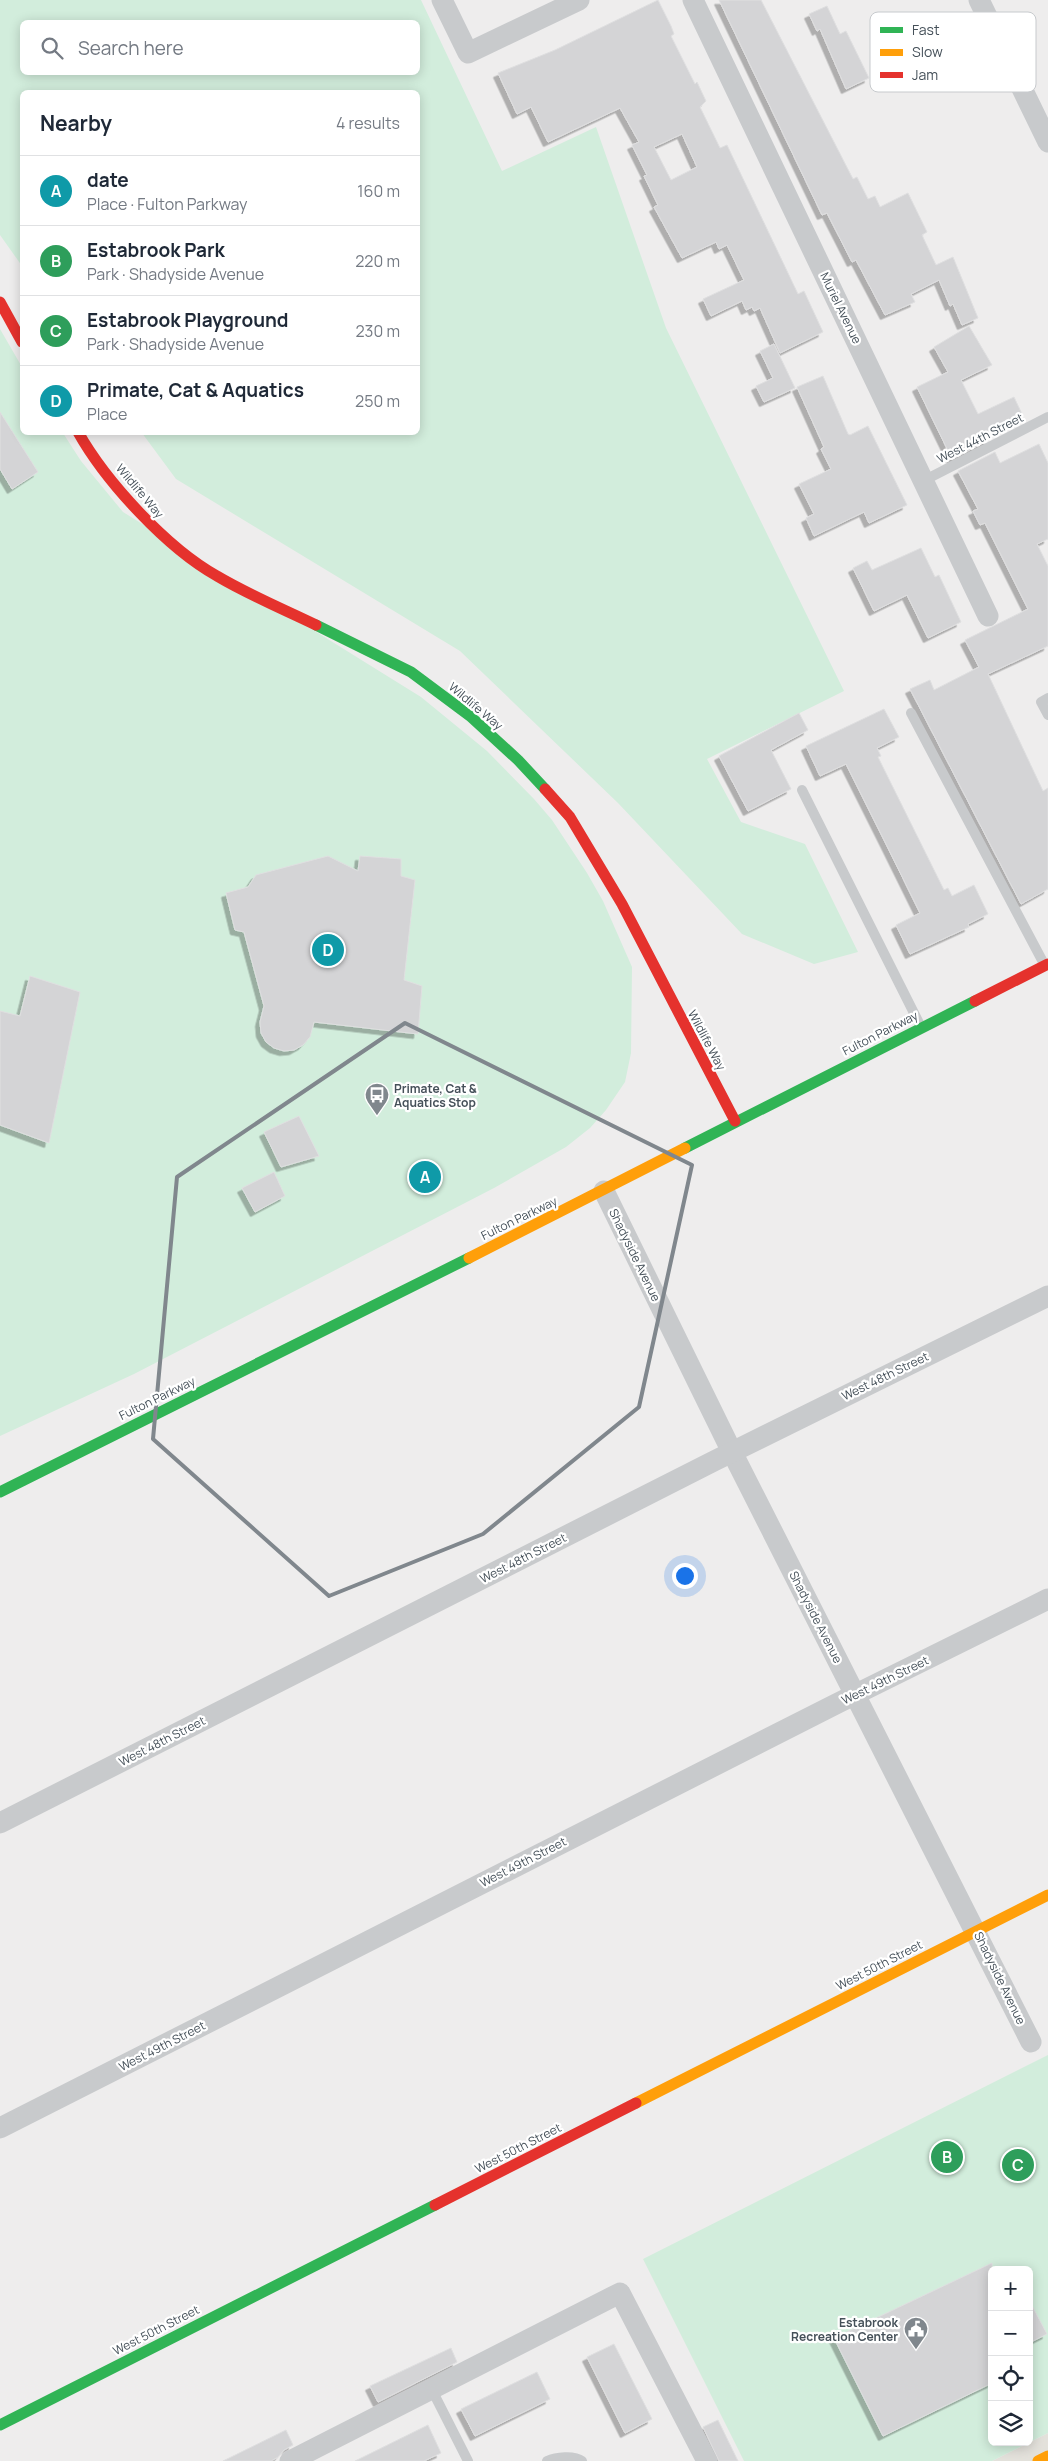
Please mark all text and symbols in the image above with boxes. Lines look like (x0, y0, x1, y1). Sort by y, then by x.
legend (870, 12, 1036, 92)
search box (20, 20, 420, 75)
text: Fast (912, 20, 940, 39)
icon: search (38, 34, 66, 62)
text: Search here (78, 35, 184, 61)
text: Slow (912, 42, 943, 61)
text: Jam (912, 65, 938, 84)
text: Nearby (40, 109, 112, 137)
text: 4 results (336, 112, 400, 134)
text: date (87, 167, 129, 193)
text: A (51, 180, 61, 202)
text: 160 m (357, 180, 400, 202)
text: Place · Fulton Parkway (87, 193, 247, 215)
text: Estabrook Park (87, 237, 225, 263)
text: B (51, 250, 61, 272)
text: 220 m (355, 250, 400, 272)
text: Park · Shadyside Avenue (87, 263, 264, 285)
street label: Muriel Avenue (816, 269, 866, 347)
text: Estabrook Playground (87, 307, 288, 333)
text: C (50, 320, 62, 342)
text: 230 m (356, 320, 400, 342)
text: Park · Shadyside Avenue (87, 333, 264, 355)
text: Primate, Cat & Aquatics (87, 377, 304, 403)
text: D (50, 390, 62, 412)
text: 250 m (355, 390, 400, 412)
text: Place (87, 403, 127, 425)
street label: West 44th Street (934, 409, 1026, 467)
street label: Wildlife Way (112, 460, 168, 522)
street label: Wildlife Way (445, 678, 507, 734)
pin: D (312, 931, 344, 969)
street label: Fulton Parkway (839, 1006, 921, 1059)
street label: Wildlife Way (684, 1007, 730, 1074)
place label: Primate, Cat & Aquatics Stop (394, 1080, 477, 1111)
bus stop icon: Primate, Cat & Aquatics Stop (364, 1082, 390, 1116)
pin: A (409, 1158, 441, 1196)
street label: Fulton Parkway (478, 1192, 560, 1244)
street label: Shadyside Avenue (605, 1206, 665, 1304)
street label: West 48th Street (839, 1348, 931, 1404)
street label: Fulton Parkway (116, 1372, 198, 1424)
street label: West 48th Street (477, 1529, 569, 1587)
your location (672, 1563, 698, 1589)
street label: Shadyside Avenue (785, 1568, 847, 1666)
street label: West 49th Street (839, 1651, 932, 1708)
street label: West 48th Street (116, 1712, 208, 1770)
street label: West 49th Street (477, 1833, 569, 1891)
street label: Shadyside Avenue (970, 1929, 1030, 2027)
street label: West 50th Street (833, 1936, 925, 1994)
street label: West 49th Street (116, 2017, 208, 2075)
street label: West 50th Street (472, 2119, 564, 2177)
pin: B (931, 2138, 963, 2176)
pin: C (1002, 2146, 1034, 2184)
map controls (988, 2266, 1033, 2446)
button: + (988, 2266, 1033, 2311)
street label: West 50th Street (110, 2301, 202, 2359)
button: − (988, 2311, 1033, 2356)
place label: Estabrook Recreation Center (791, 2314, 899, 2345)
public building icon: Estabrook Recreation Center (903, 2316, 929, 2350)
button: locate (988, 2356, 1033, 2401)
button: layers (988, 2401, 1033, 2446)

